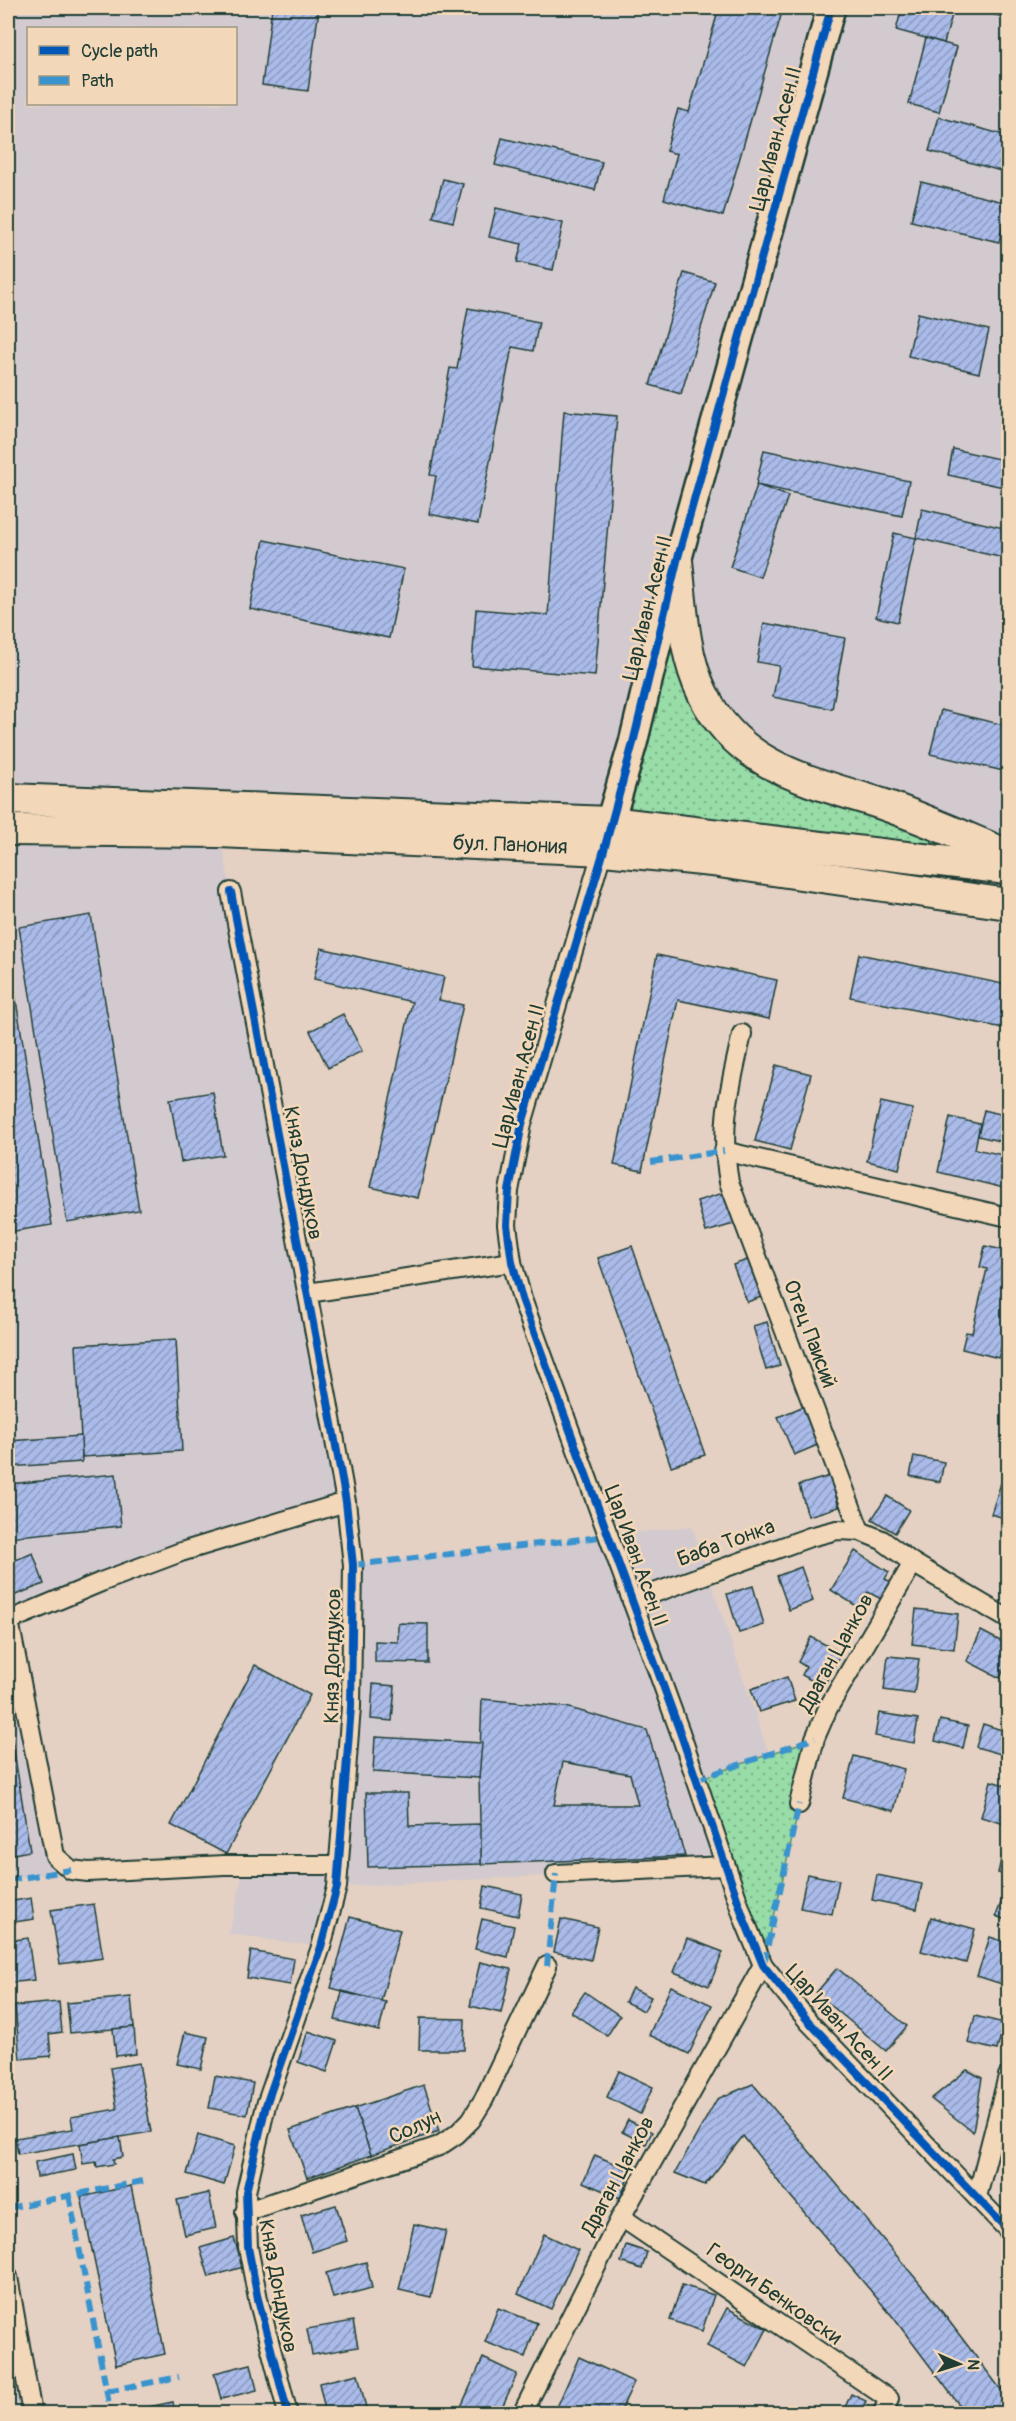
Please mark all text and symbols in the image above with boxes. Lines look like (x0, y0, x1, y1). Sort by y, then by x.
legend (27, 27, 237, 105)
text: Cycle path (81, 40, 158, 63)
street label: Цар Иван Асен II (744, 64, 808, 214)
text: Path (81, 70, 114, 93)
street label: Цар Иван Асен II (617, 533, 679, 683)
street label: бул. Панония (452, 830, 568, 860)
street label: Цар Иван Асен II (487, 1001, 551, 1151)
street label: Княз Дондуков (277, 1104, 329, 1242)
street label: Отец Паисий (777, 1276, 843, 1392)
street label: Цар Иван Асен II (598, 1482, 674, 1630)
street label: Баба Тонка (673, 1513, 779, 1573)
street label: Княз Дондуков (318, 1588, 348, 1724)
street label: Драган Цанков (792, 1589, 880, 1718)
street label: Цар Иван Асен II (779, 1959, 899, 2087)
street label: Солун (385, 2104, 445, 2150)
street label: Драган Цанков (575, 2111, 661, 2241)
street label: Княз Дондуков (252, 2217, 304, 2355)
street label: Георги Бенковски (701, 2237, 847, 2351)
north arrow (929, 2334, 989, 2394)
text: N (963, 2359, 983, 2371)

